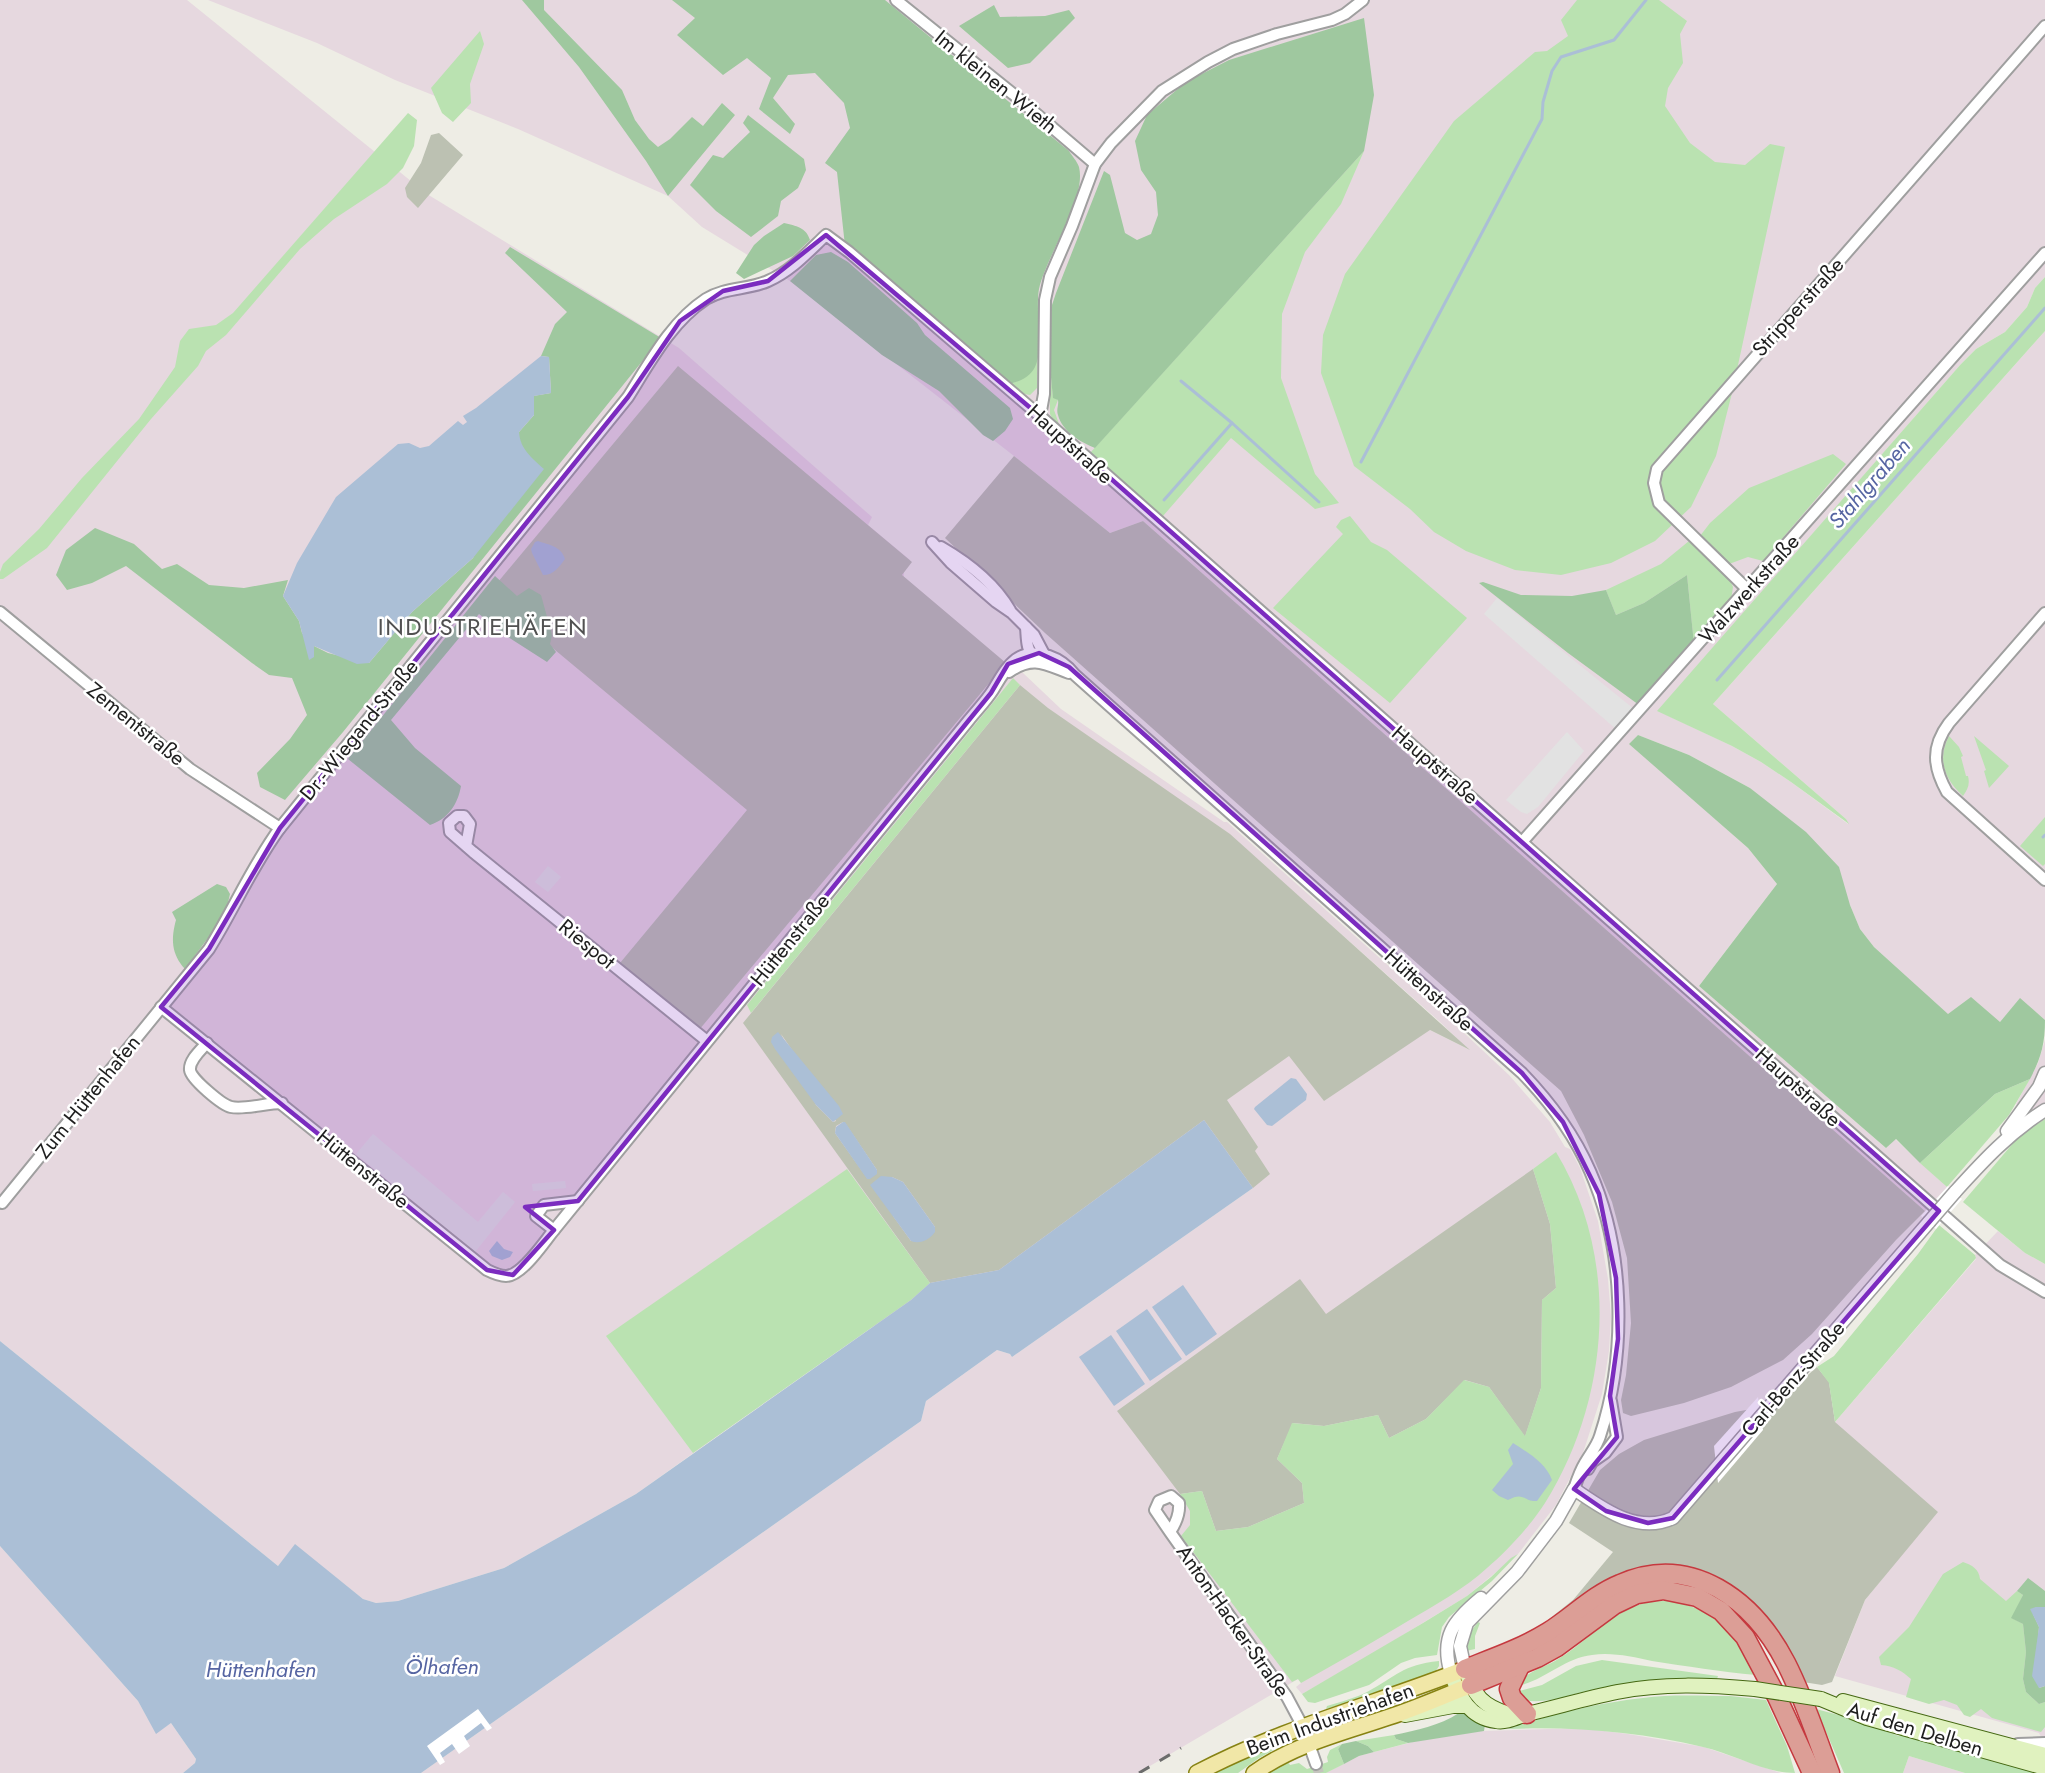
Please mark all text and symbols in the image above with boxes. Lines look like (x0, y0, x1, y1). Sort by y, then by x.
street label: Im kleinen Wieth (928, 23, 1064, 141)
street label: Stripperstraße (1745, 251, 1851, 363)
street label: Hauptstraße (1020, 397, 1120, 491)
water label: Stahlgraben (1820, 431, 1918, 535)
street label: Walzwerkstraße (1692, 527, 1807, 650)
district label: INDUSTRIEHÄFEN (378, 609, 588, 644)
street label: Dr.-Wiegand-Straße (293, 653, 426, 807)
street label: Zementstraße (81, 675, 192, 773)
street label: Hauptstraße (1385, 719, 1485, 811)
street label: Hüttenstraße (743, 887, 837, 993)
street label: Riespot (552, 912, 622, 976)
street label: Hüttenstraße (1378, 942, 1481, 1039)
street label: Zum Hüttenhafen (29, 1029, 147, 1165)
street label: Hauptstraße (1748, 1040, 1848, 1134)
street label: Hüttenstraße (310, 1122, 416, 1216)
street label: Carl-Benz-Straße (1734, 1314, 1852, 1444)
street label: Anton-Hacker-Straße (1169, 1539, 1297, 1703)
water label: Ölhafen (405, 1650, 479, 1682)
water label: Hüttenhafen (206, 1653, 316, 1685)
street label: Beim Industriehafen (1242, 1675, 1418, 1763)
street label: Auf den Delben (1843, 1694, 1987, 1764)

